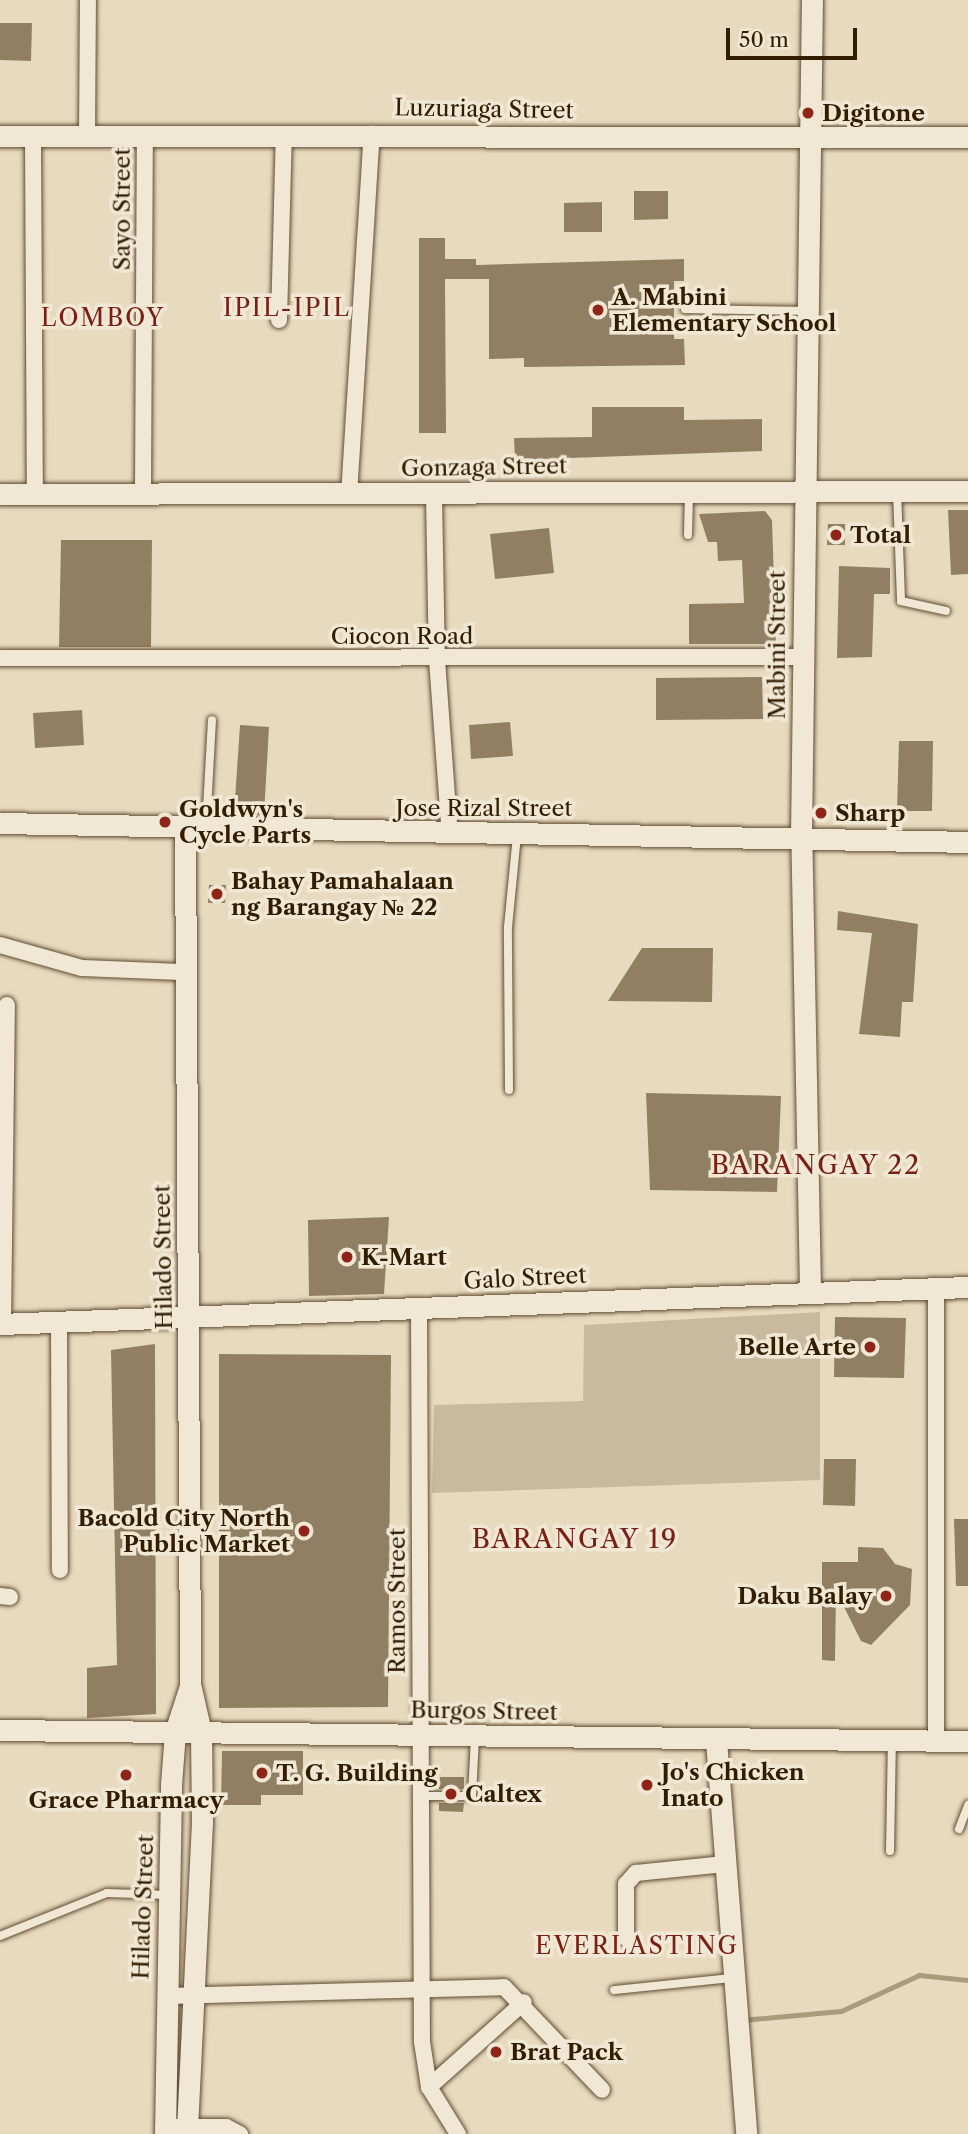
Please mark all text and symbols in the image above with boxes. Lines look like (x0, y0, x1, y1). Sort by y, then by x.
scale bar (730, 14, 861, 58)
text: 50 m (739, 27, 789, 52)
street label: Luzuriaga Street (394, 94, 574, 124)
place label: Digitone (822, 99, 925, 127)
marker: Digitone (800, 105, 816, 121)
street label: Sayo Street (108, 148, 136, 270)
place label: A. Mabini Elementary School (612, 283, 837, 337)
district label: IPIL-IPIL (224, 294, 350, 322)
marker: A. Mabini Elementary School (590, 302, 606, 318)
district label: LOMBOY (42, 304, 164, 332)
street label: Gonzaga Street (401, 452, 567, 482)
place label: Total (850, 521, 911, 549)
marker: Total (828, 527, 844, 543)
street label: Mabini Street (763, 571, 791, 719)
street label: Ciocon Road (331, 622, 473, 650)
street label: Jose Rizal Street (396, 794, 572, 822)
place label: Goldwyn's Cycle Parts (179, 795, 311, 849)
place label: Sharp (835, 799, 905, 827)
marker: Sharp (813, 805, 829, 821)
marker: Goldwyn's Cycle Parts (157, 814, 173, 830)
place label: Bahay Pamahalaan ng Barangay № 22 (231, 867, 454, 921)
marker: Bahay Pamahalaan ng Barangay № 22 (209, 886, 225, 902)
district label: BARANGAY 22 (712, 1150, 920, 1182)
street label: Hilado Street (148, 1184, 178, 1330)
place label: K-Mart (361, 1243, 447, 1271)
marker: K-Mart (339, 1249, 355, 1265)
street label: Galo Street (463, 1261, 587, 1295)
place label: Belle Arte (737, 1333, 856, 1361)
marker: Belle Arte (862, 1339, 878, 1355)
place label: Bacold City North Public Market (77, 1504, 290, 1558)
marker: Bacold City North Public Market (296, 1523, 312, 1539)
district label: BARANGAY 19 (473, 1524, 677, 1556)
street label: Ramos Street (383, 1528, 411, 1674)
place label: Daku Balay (737, 1582, 872, 1610)
marker: Daku Balay (878, 1588, 894, 1604)
street label: Burgos Street (410, 1696, 558, 1726)
place label: Jo's Chicken Inato (661, 1758, 804, 1812)
place label: T. G. Building (276, 1759, 437, 1787)
marker: T. G. Building (254, 1765, 270, 1781)
marker: Grace Pharmacy (118, 1767, 134, 1783)
marker: Jo's Chicken Inato (639, 1777, 655, 1793)
place label: Caltex (465, 1780, 542, 1808)
place label: Grace Pharmacy (28, 1786, 224, 1814)
marker: Caltex (443, 1786, 459, 1802)
street label: Hilado Street (127, 1834, 159, 1980)
district label: EVERLASTING (536, 1932, 738, 1960)
place label: Brat Pack (510, 2038, 623, 2066)
marker: Brat Pack (488, 2044, 504, 2060)

